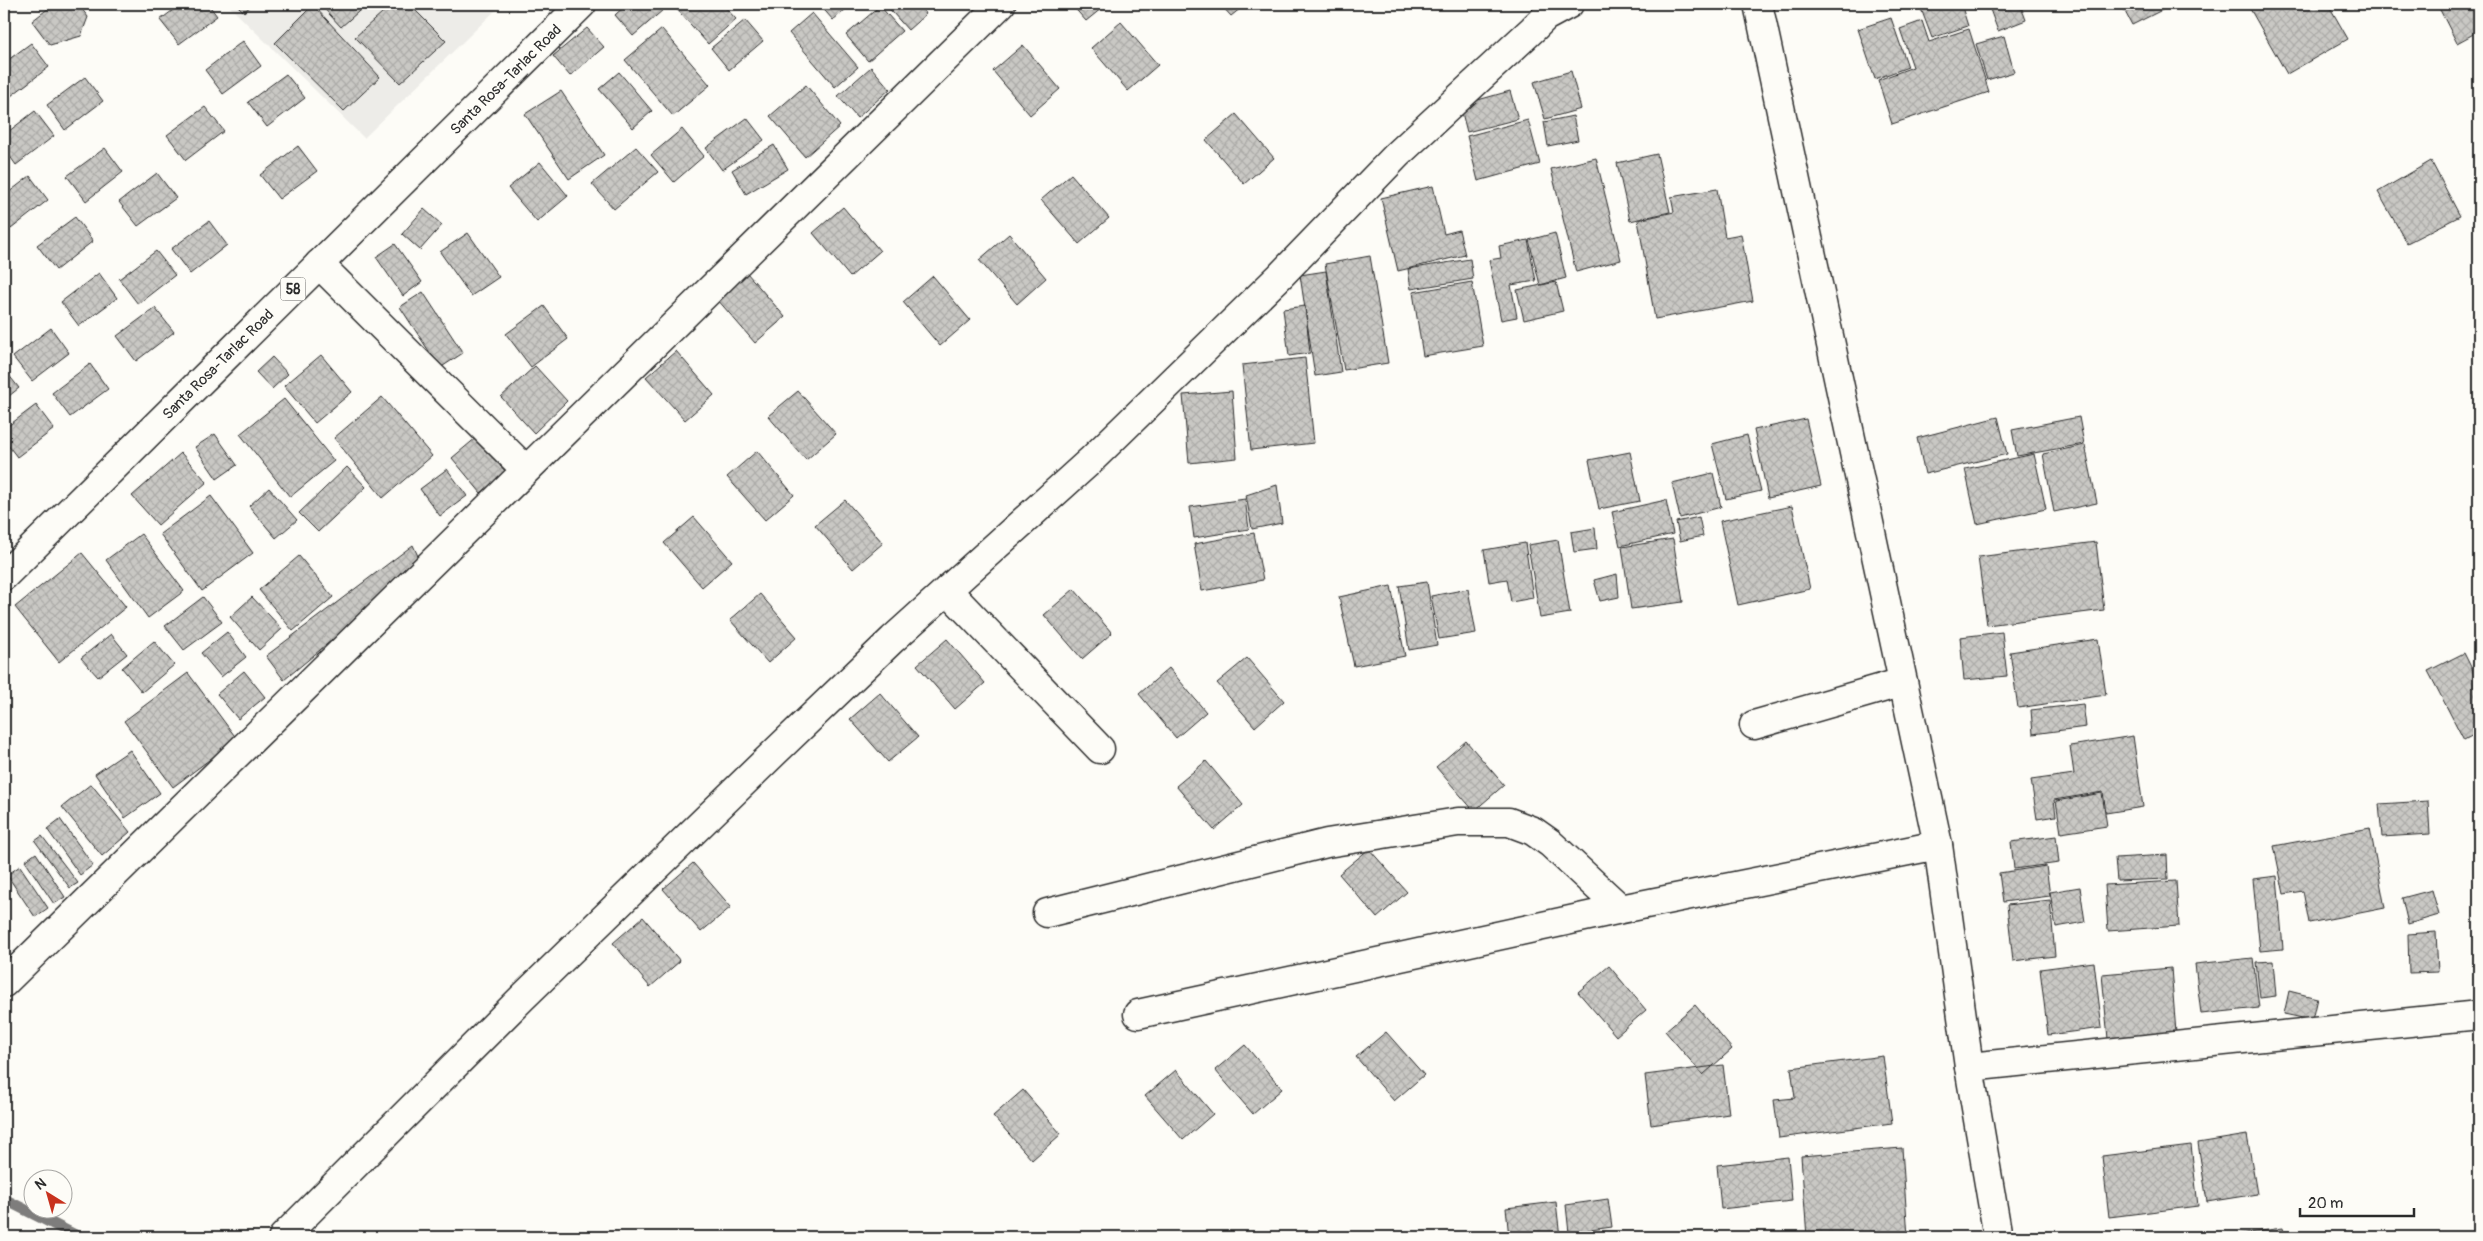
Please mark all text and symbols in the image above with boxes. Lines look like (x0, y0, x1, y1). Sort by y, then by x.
street label: Santa Rosa-Tarlac Road (446, 20, 565, 139)
road number: 58 (280, 278, 306, 300)
street label: Santa Rosa-Tarlac Road (158, 305, 278, 423)
north arrow (22, 1168, 72, 1218)
text: N (32, 1174, 49, 1194)
scale bar (2300, 1186, 2414, 1218)
text: 20 m (2308, 1194, 2343, 1213)

